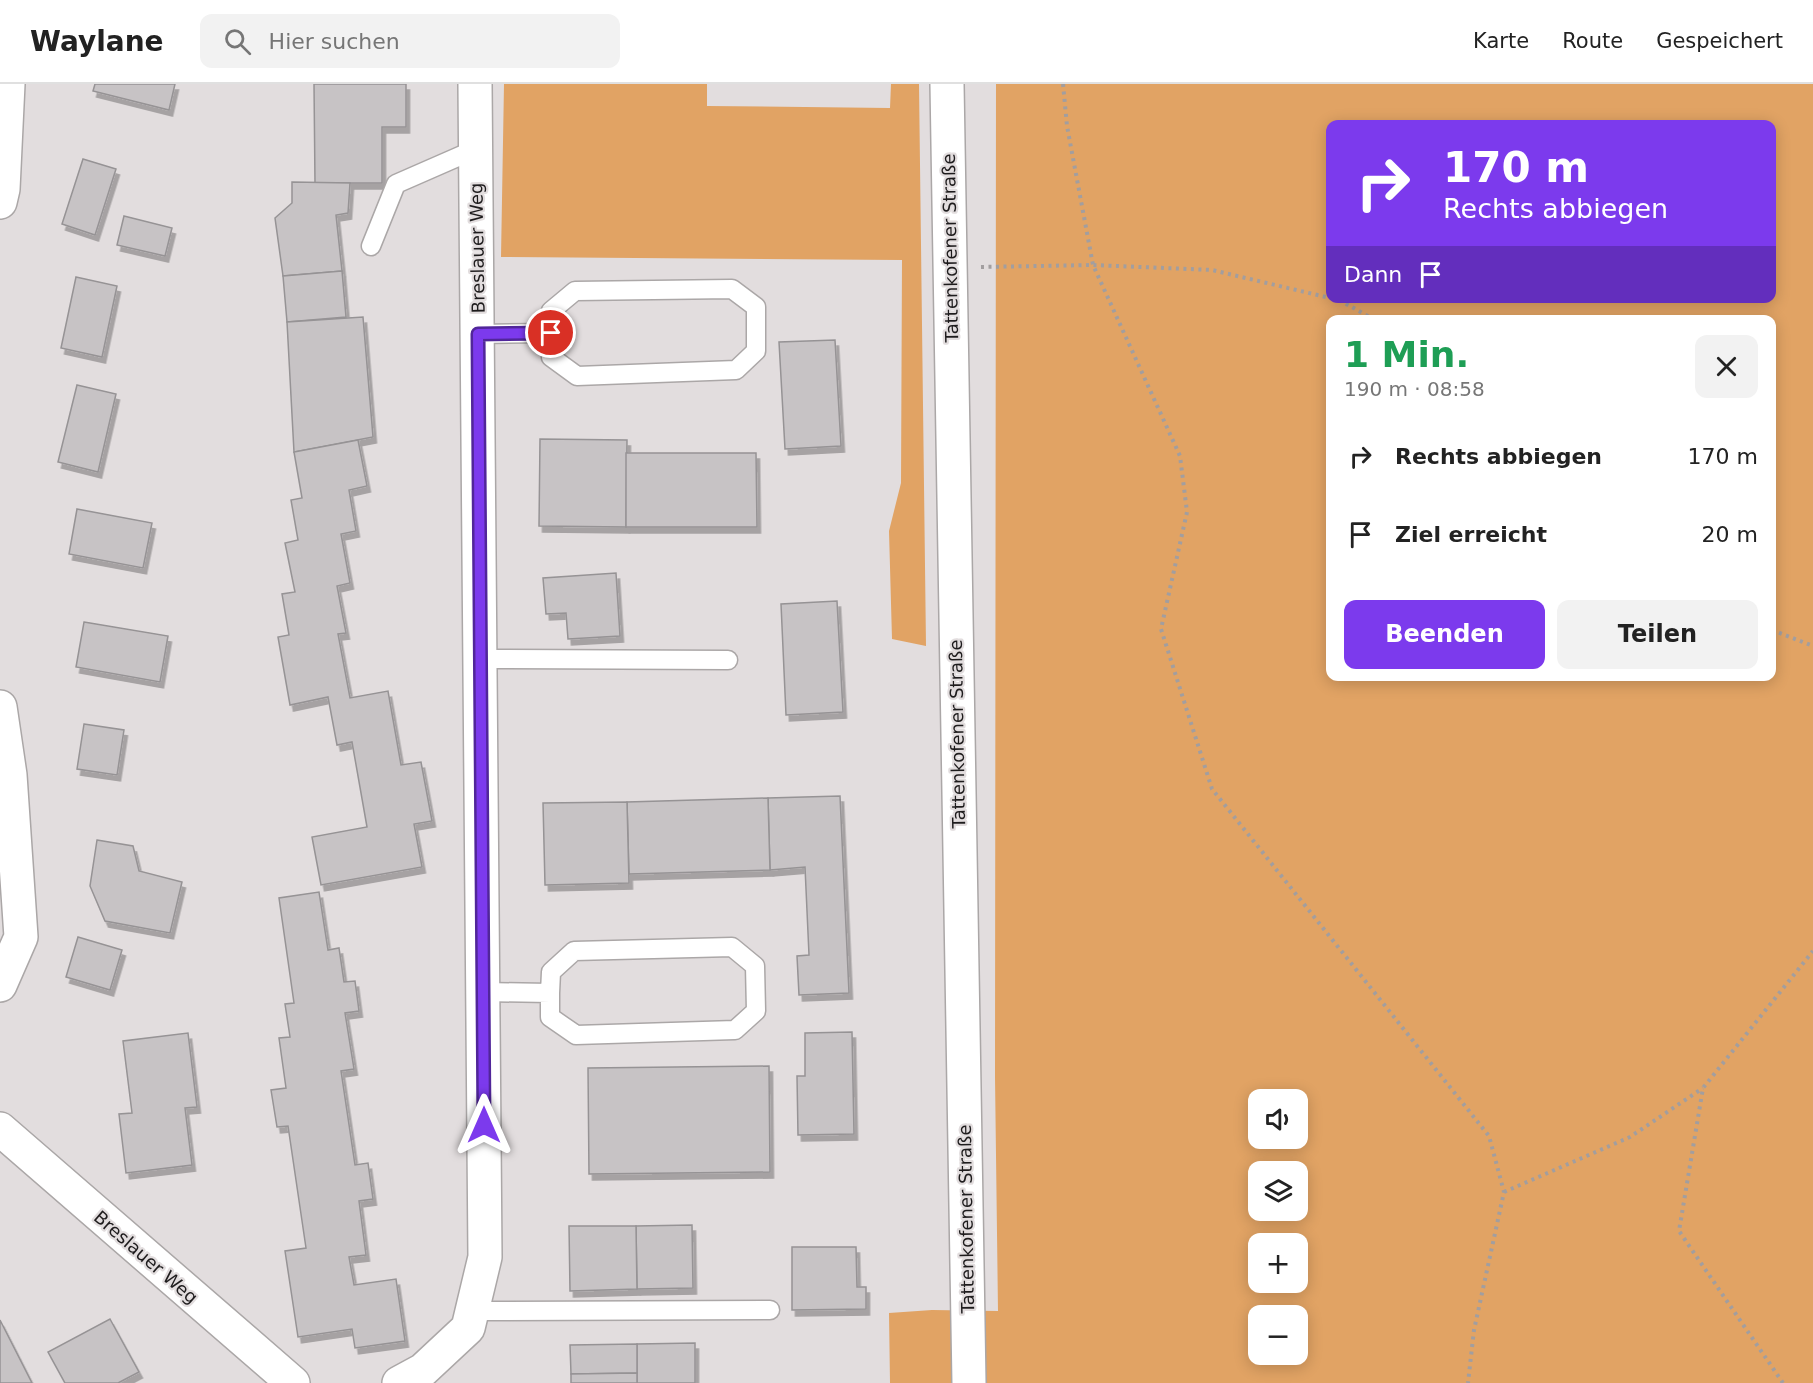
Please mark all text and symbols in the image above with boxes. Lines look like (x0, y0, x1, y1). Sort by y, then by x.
search box (200, 14, 620, 68)
text: Waylane (30, 25, 164, 58)
icon: search (221, 25, 254, 58)
text: Hier suchen (269, 29, 400, 54)
text: Karte (1473, 29, 1529, 53)
text: Route (1562, 29, 1623, 53)
text: Gespeichert (1656, 29, 1783, 53)
text: 170 m (1443, 143, 1589, 192)
icon: right (1344, 144, 1422, 222)
street label: Tattenkofener Straße (938, 153, 962, 344)
street label: Breslauer Weg (465, 182, 489, 314)
text: Rechts abbiegen (1443, 193, 1668, 224)
icon: arrive (1414, 258, 1447, 291)
text: Dann (1344, 262, 1402, 287)
pin (525, 307, 576, 358)
icon: arrive (534, 316, 567, 349)
text: 1 Min. (1344, 334, 1469, 375)
button: close (1695, 335, 1758, 398)
text: 190 m · 08:58 (1344, 377, 1485, 401)
icon: right (1344, 440, 1377, 473)
text: Rechts abbiegen (1395, 444, 1602, 469)
text: 170 m (1688, 444, 1758, 469)
icon: arrive (1344, 518, 1377, 551)
text: Ziel erreicht (1395, 522, 1547, 547)
text: 20 m (1702, 522, 1758, 547)
button: Beenden (1344, 600, 1545, 669)
button: Teilen (1557, 600, 1758, 669)
street label: Tattenkofener Straße (945, 639, 969, 830)
map controls (1248, 1089, 1308, 1365)
button: sound (1248, 1089, 1308, 1149)
position arrow (452, 1093, 516, 1157)
street label: Tattenkofener Straße (954, 1124, 978, 1315)
button: layers (1248, 1161, 1308, 1221)
street label: Breslauer Weg (90, 1206, 202, 1308)
button: + (1248, 1233, 1308, 1293)
button: − (1248, 1305, 1308, 1365)

